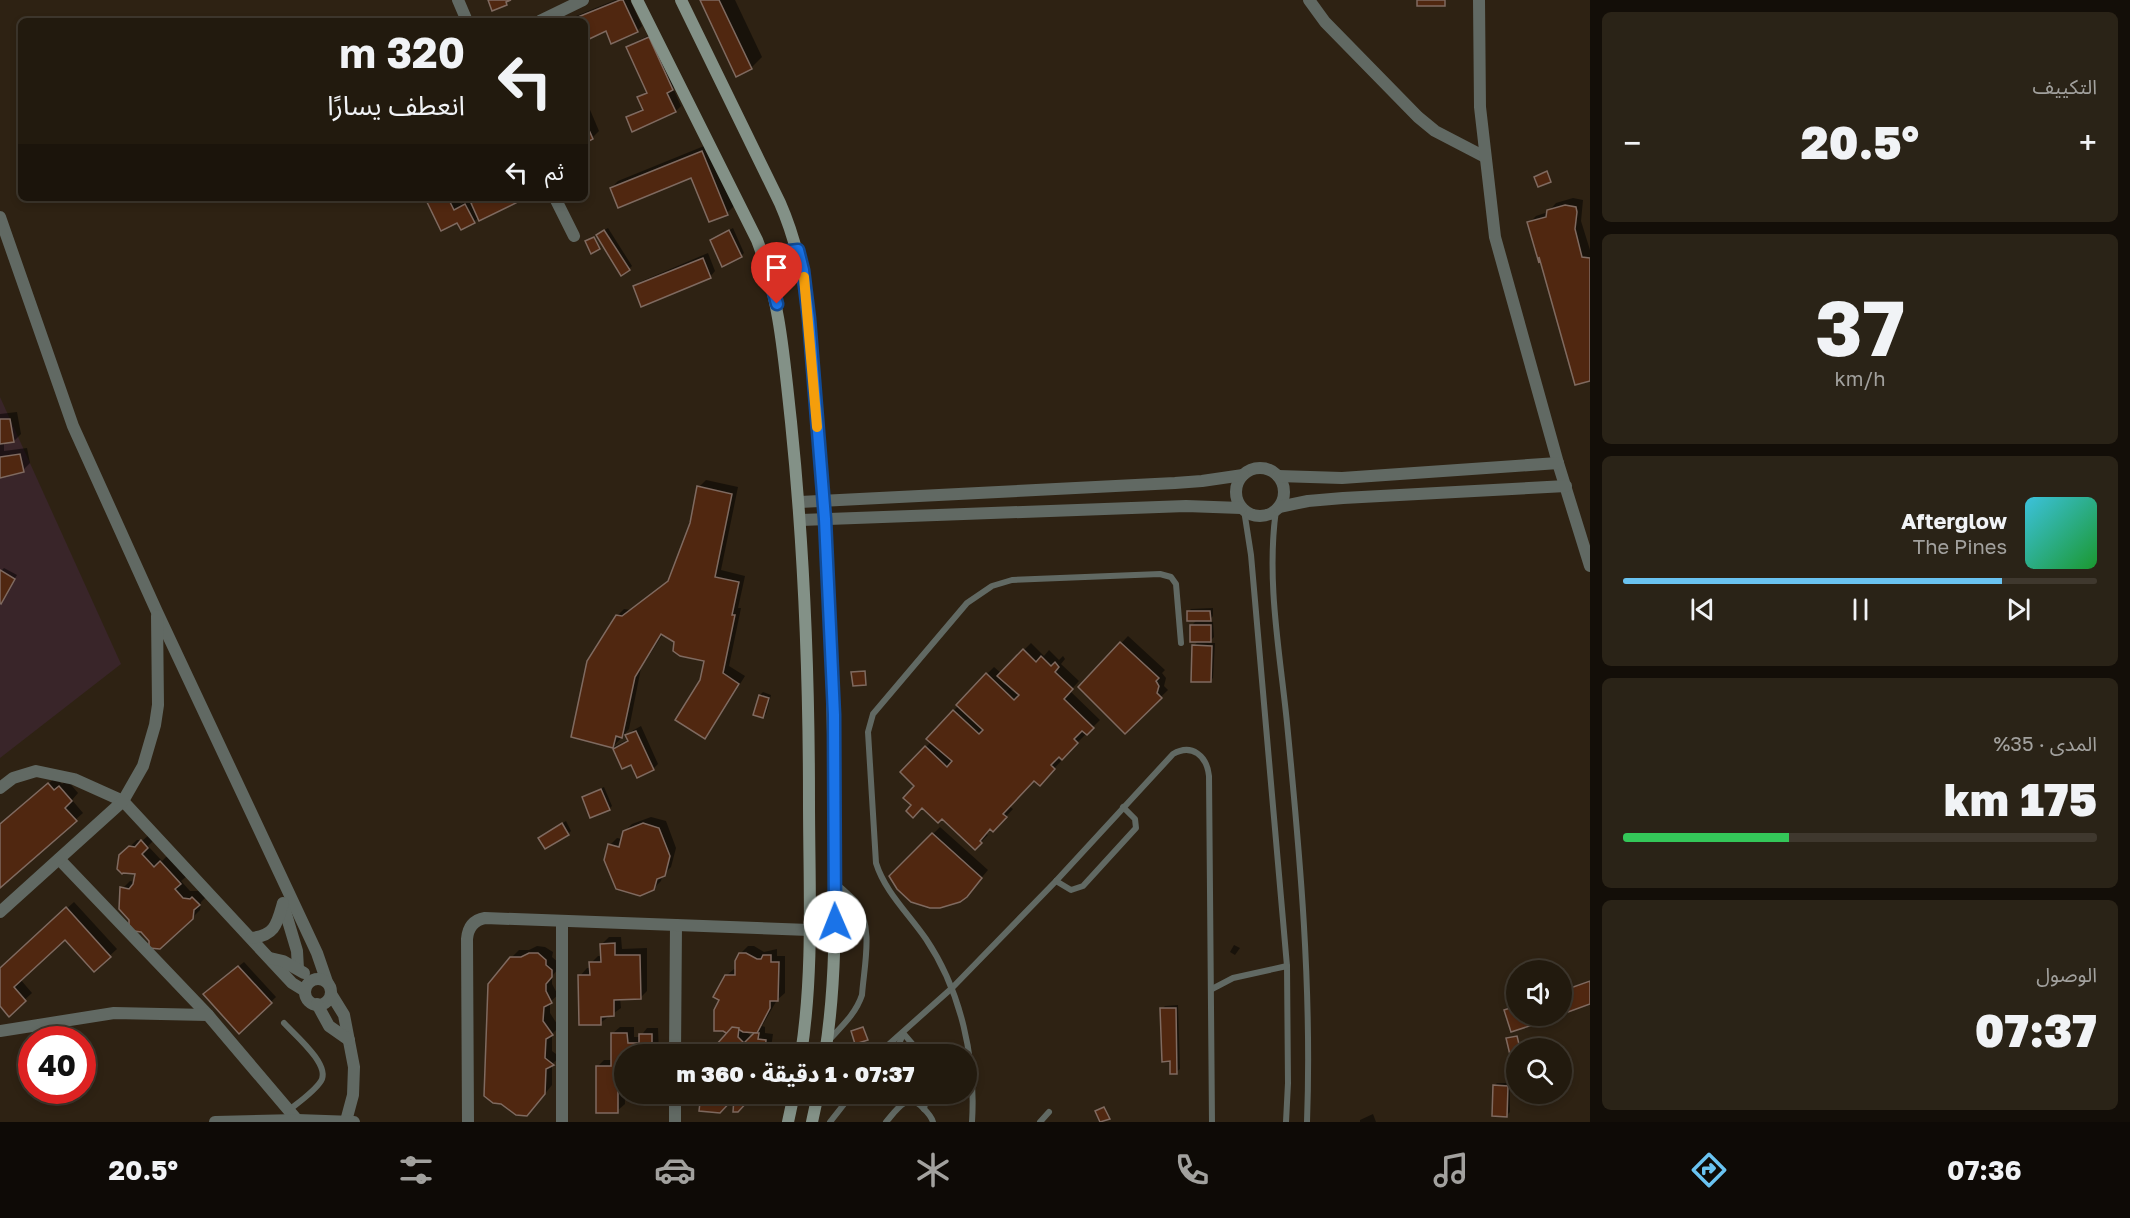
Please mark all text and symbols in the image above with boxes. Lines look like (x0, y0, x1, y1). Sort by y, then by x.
text: 320 m (339, 27, 465, 77)
icon: left (486, 42, 564, 120)
text: التكييف (2033, 74, 2097, 98)
text: انعطف يسارًا (327, 89, 465, 121)
text: 20.5° (1801, 115, 1919, 169)
text: − (1623, 123, 1641, 162)
text: + (2079, 123, 2097, 162)
icon: left (500, 156, 533, 189)
text: ثم (545, 158, 564, 185)
pin (751, 242, 802, 304)
icon: arrive (760, 251, 793, 284)
text: 37 (1815, 280, 1905, 373)
text: km/h (1835, 366, 1885, 390)
text: Afterglow (1901, 507, 2007, 534)
text: The Pines (1913, 534, 2007, 558)
icon: previous (1686, 593, 1719, 626)
icon: pause (1844, 593, 1877, 626)
icon: next (2002, 593, 2035, 626)
text: المدى · 35% (1994, 731, 2097, 755)
text: 175 km (1944, 772, 2097, 826)
position arrow (803, 890, 867, 954)
map controls (1506, 960, 1572, 1104)
button: sound (1506, 960, 1572, 1026)
text: الوصول (2036, 962, 2097, 986)
text: 07:37 (1975, 1003, 2097, 1057)
speed limit sign: 40 (18, 1026, 96, 1104)
button: search (1506, 1038, 1572, 1104)
text: 07:37 · 1 دقيقة · 360 m (676, 1060, 915, 1087)
icon: filters (395, 1149, 437, 1191)
icon: car (654, 1149, 696, 1191)
icon: climate (912, 1149, 954, 1191)
icon: phone (1171, 1149, 1213, 1191)
icon: music (1430, 1149, 1472, 1191)
icon: directions (1688, 1149, 1730, 1191)
text: 20.5° (108, 1154, 178, 1186)
text: 07:36 (1947, 1154, 2022, 1186)

